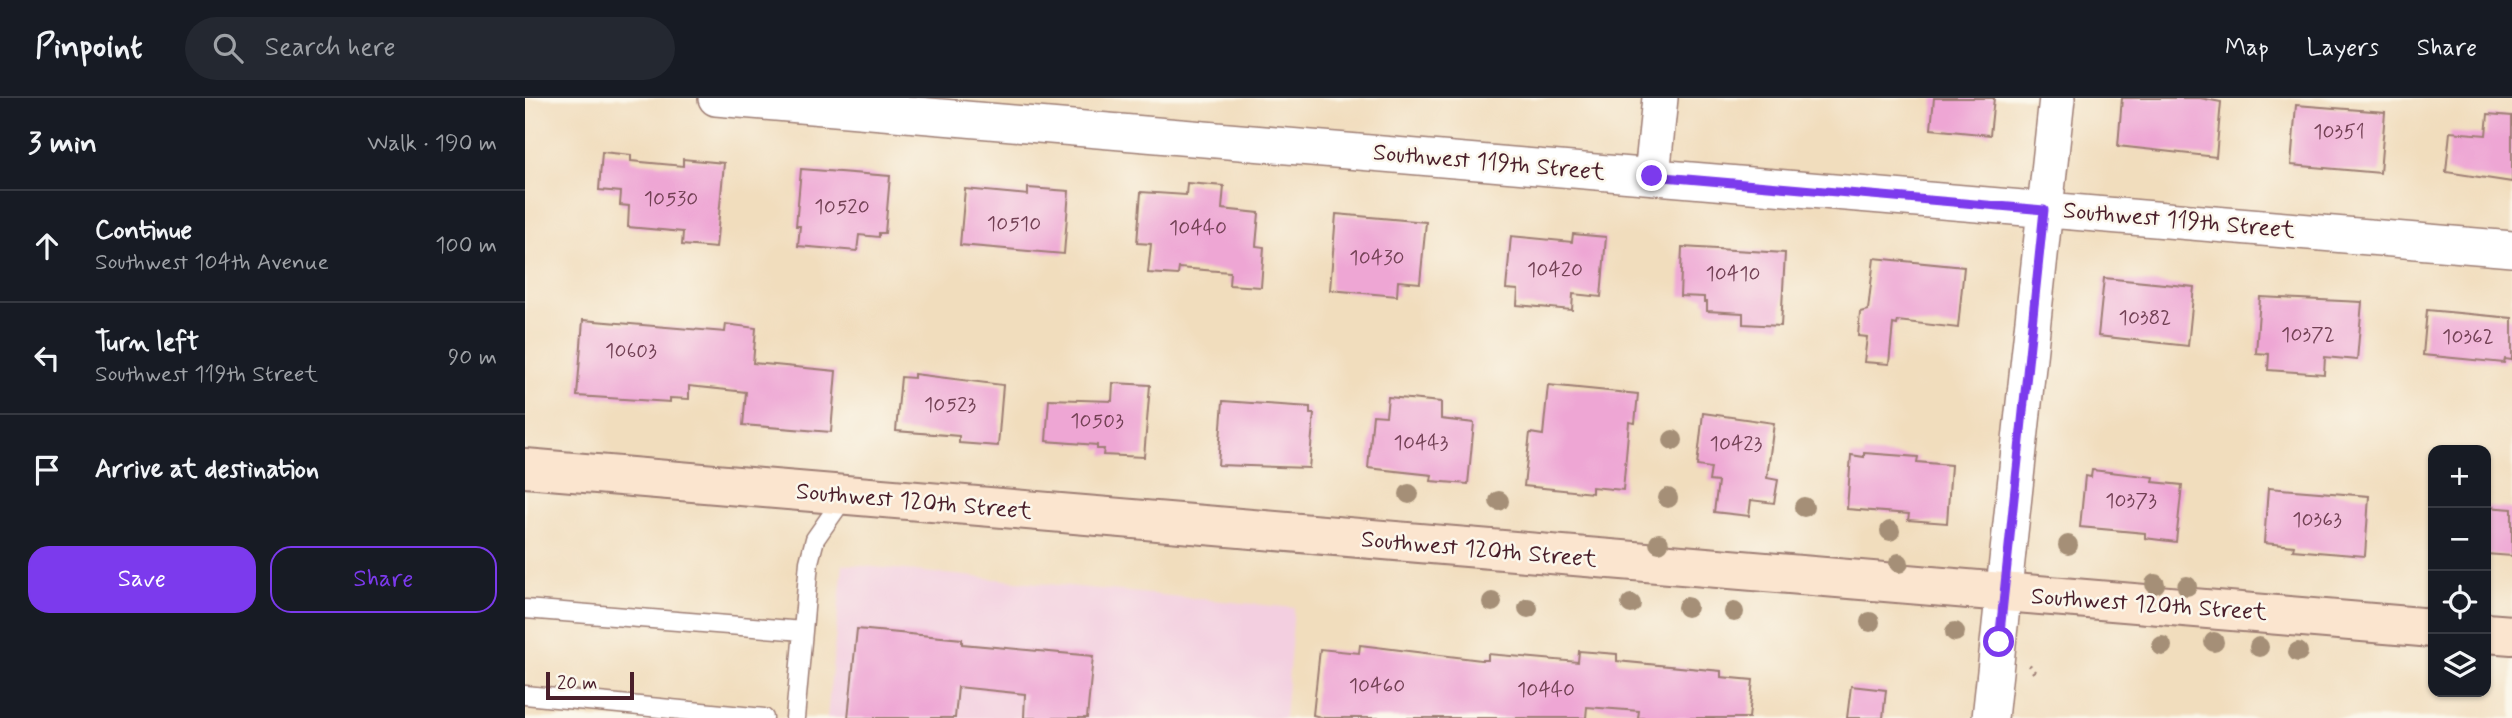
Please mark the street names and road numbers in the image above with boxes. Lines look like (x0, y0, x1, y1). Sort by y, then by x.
street label: Southwest 119th Street (1372, 137, 1606, 189)
street label: Southwest 119th Street (2062, 195, 2296, 247)
street label: Southwest 120th Street (795, 476, 1033, 528)
street label: Southwest 120th Street (1360, 524, 1598, 576)
street label: Southwest 120th Street (2030, 581, 2268, 629)

